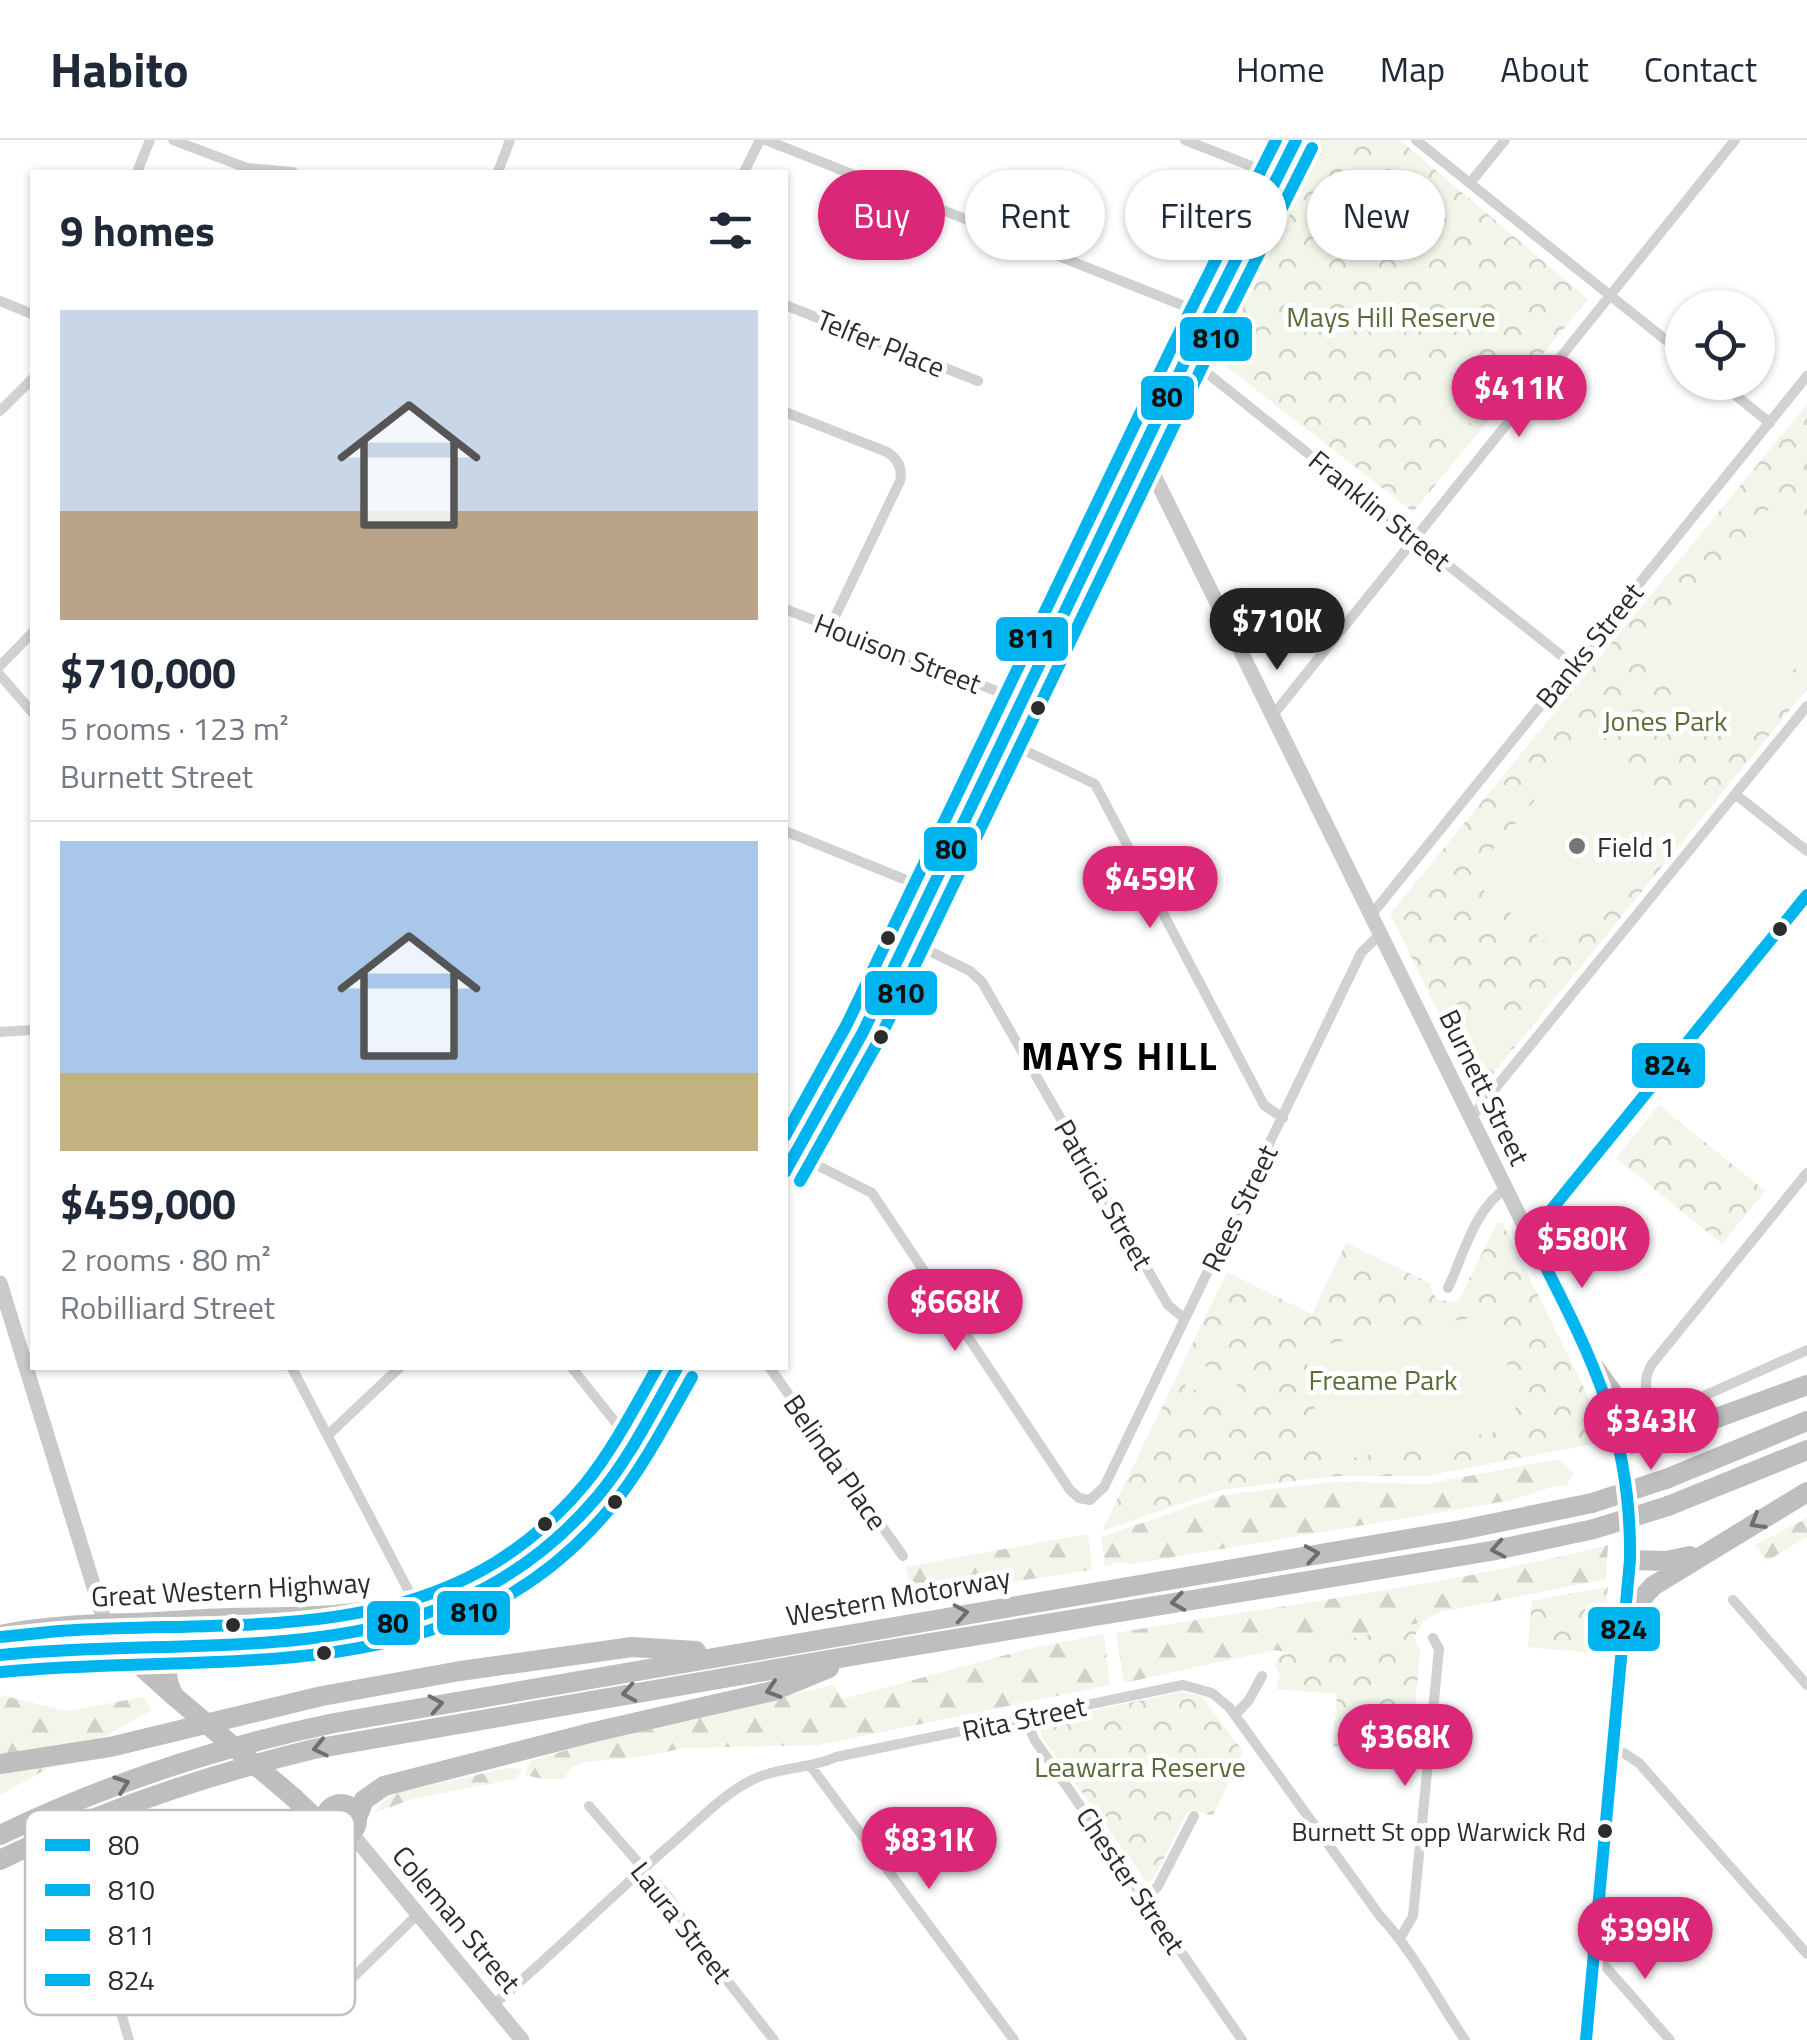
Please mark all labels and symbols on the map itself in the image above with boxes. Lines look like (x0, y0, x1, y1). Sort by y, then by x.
park label: Mays Hill Reserve (1286, 295, 1496, 338)
street label: Telfer Place (810, 298, 952, 388)
line badge: 810 (1178, 315, 1254, 363)
text: 810 (1192, 316, 1240, 359)
pin: $411K (1449, 355, 1589, 440)
line badge: 80 (1139, 374, 1196, 422)
text: 80 (1151, 375, 1183, 418)
street label: Franklin Street (1300, 439, 1461, 581)
street label: Banks Street (1525, 573, 1653, 717)
pin: $710K (1207, 588, 1347, 673)
street label: Houison Street (808, 601, 988, 705)
line badge: 811 (994, 615, 1070, 663)
text: 811 (1008, 616, 1056, 659)
unlabelled marker (1028, 698, 1048, 718)
park label: Jones Park (1603, 699, 1727, 742)
line badge: 80 (922, 825, 979, 873)
place label: Field 1 (1597, 825, 1675, 868)
text: 80 (935, 827, 967, 870)
marker: Field 1 (1566, 835, 1588, 857)
pin: $459K (1080, 846, 1220, 931)
unlabelled marker (1770, 919, 1790, 939)
unlabelled marker (878, 928, 898, 948)
line badge: 810 (863, 969, 939, 1017)
text: 810 (877, 971, 925, 1014)
street label: Burnett Street (1429, 1002, 1541, 1172)
unlabelled marker (871, 1027, 891, 1047)
district label: MAYS HILL (1021, 1027, 1219, 1085)
line badge: 824 (1630, 1041, 1707, 1090)
text: 824 (1644, 1043, 1692, 1086)
street label: Patricia Street (1044, 1111, 1164, 1277)
street label: Rees Street (1190, 1137, 1288, 1279)
pin: $580K (1512, 1206, 1652, 1291)
pin: $668K (885, 1269, 1025, 1354)
park label: Freame Park (1308, 1358, 1458, 1401)
street label: Belinda Place (773, 1385, 899, 1539)
pin: $343K (1581, 1388, 1721, 1473)
unlabelled marker (605, 1492, 625, 1512)
one-way arrow (1749, 1510, 1767, 1529)
unlabelled marker (535, 1514, 555, 1534)
one-way arrow (1490, 1538, 1507, 1559)
one-way arrow (1304, 1544, 1320, 1565)
street label: Western Motorway (782, 1555, 1014, 1637)
street label: Great Western Highway (90, 1560, 372, 1618)
line badge: 810 (435, 1589, 512, 1637)
text: 810 (450, 1590, 498, 1633)
one-way arrow (1169, 1591, 1186, 1612)
line badge: 80 (365, 1599, 422, 1647)
text: 80 (377, 1601, 409, 1644)
one-way arrow (953, 1603, 970, 1624)
line badge: 824 (1586, 1605, 1662, 1653)
text: 824 (1600, 1607, 1648, 1650)
unlabelled marker (223, 1615, 243, 1635)
unlabelled marker (314, 1643, 334, 1663)
one-way arrow (765, 1678, 782, 1699)
one-way arrow (621, 1682, 637, 1703)
street label: Rita Street (958, 1684, 1090, 1752)
one-way arrow (428, 1694, 445, 1715)
pin: $368K (1335, 1704, 1475, 1789)
one-way arrow (312, 1737, 329, 1758)
park label: Leawarra Reserve (1034, 1745, 1246, 1788)
one-way arrow (112, 1776, 130, 1796)
street label: Chester Street (1066, 1798, 1196, 1962)
pin: $831K (859, 1807, 999, 1892)
legend (25, 1810, 355, 2015)
place label: Burnett St opp Warwick Rd (1291, 1812, 1586, 1851)
marker: Burnett St opp Warwick Rd (1595, 1821, 1615, 1841)
text: 80 (108, 1823, 139, 1866)
street label: Coleman Street (382, 1836, 532, 2002)
street label: Laura Street (621, 1852, 743, 1992)
text: 810 (108, 1868, 155, 1911)
pin: $399K (1575, 1897, 1715, 1982)
text: 811 (108, 1913, 155, 1956)
text: 824 (108, 1958, 155, 2001)

